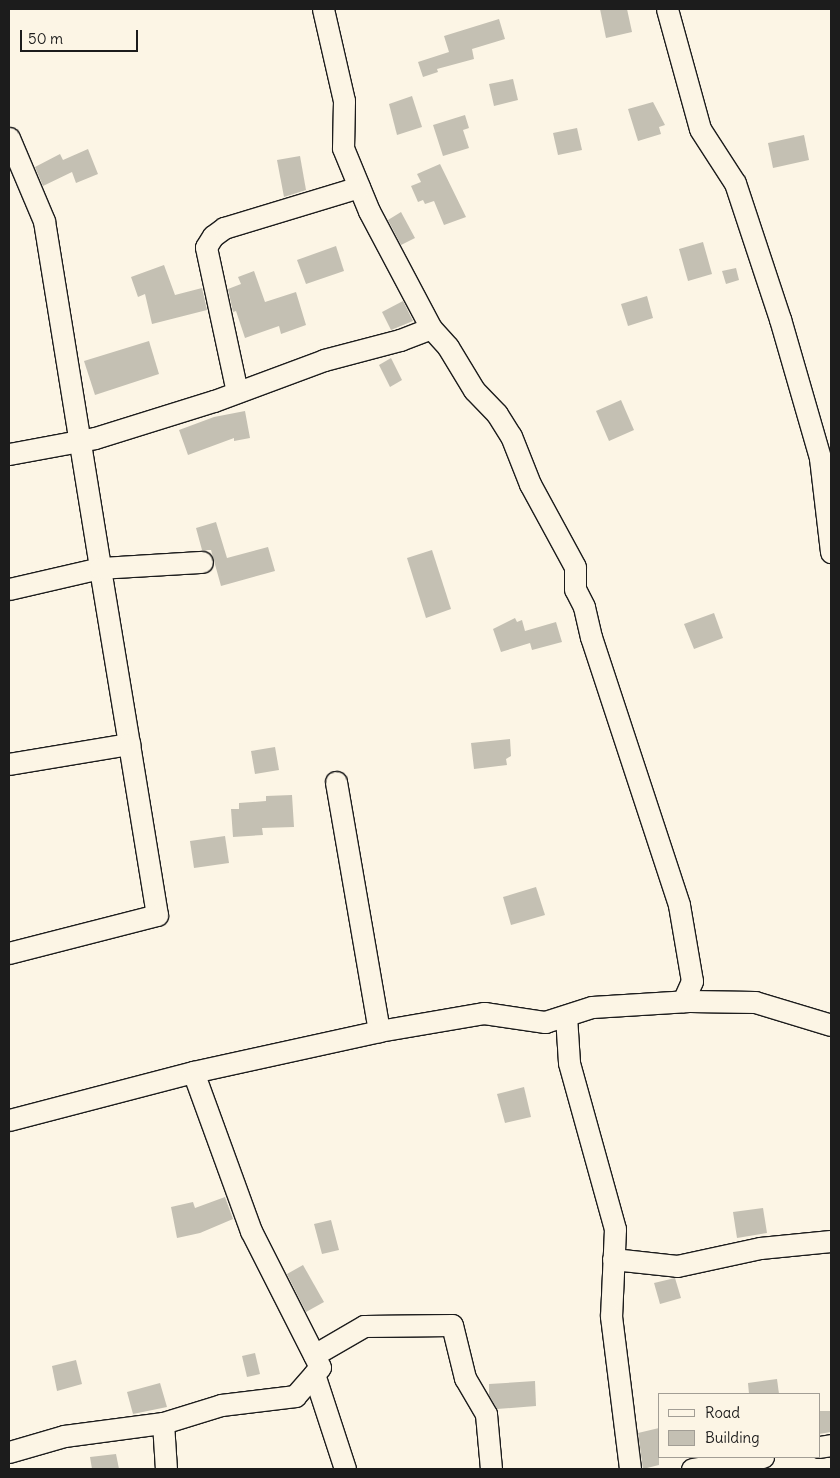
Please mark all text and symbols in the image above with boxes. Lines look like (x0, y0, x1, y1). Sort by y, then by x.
scale bar (22, 20, 140, 52)
text: 50 m (28, 29, 63, 48)
legend (658, 1393, 820, 1458)
text: Road (705, 1403, 740, 1422)
text: Building (705, 1428, 760, 1447)

